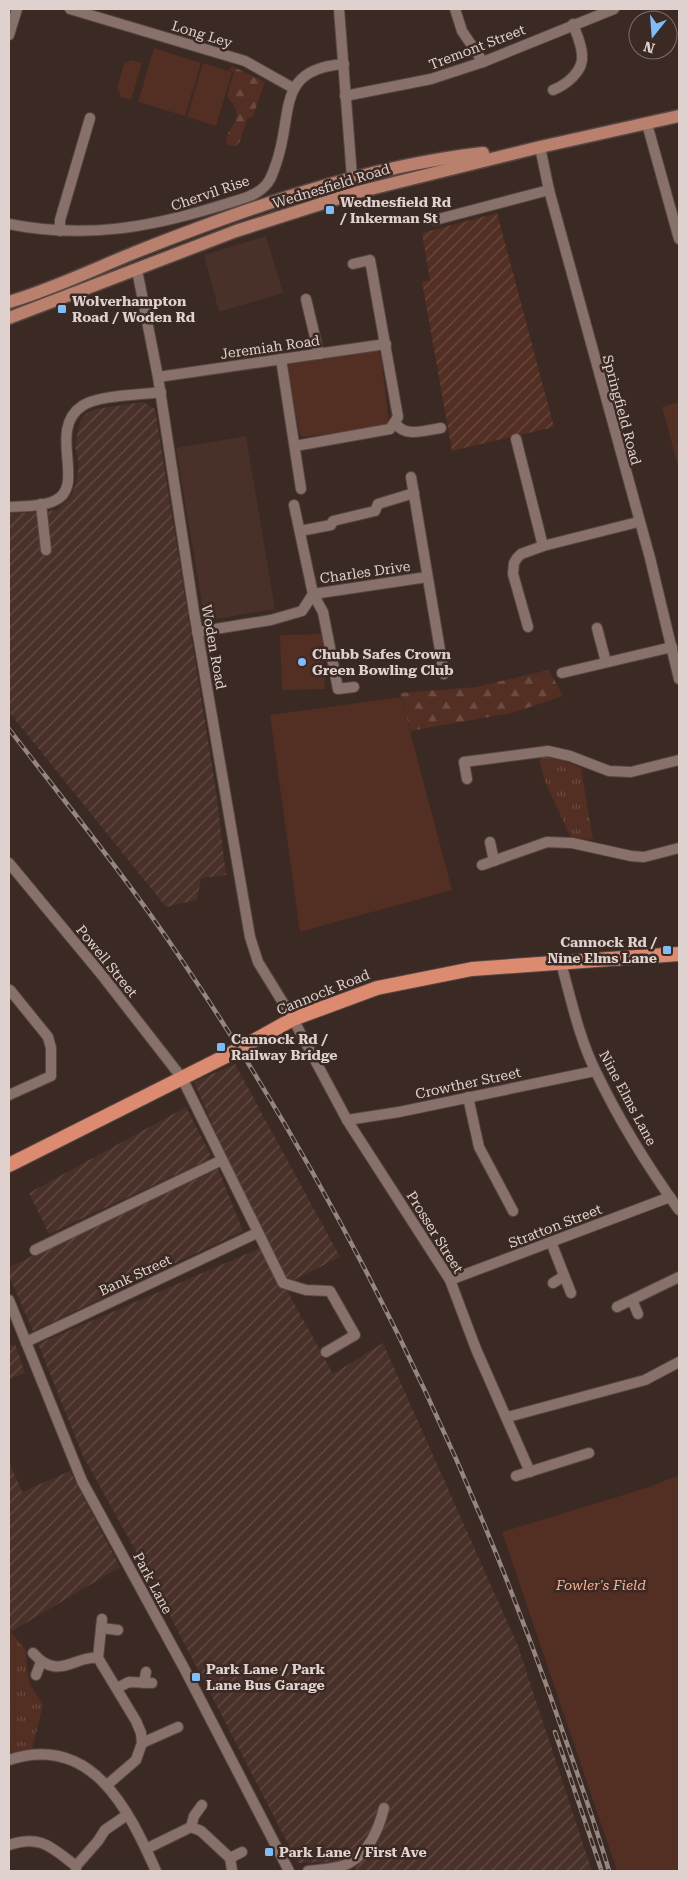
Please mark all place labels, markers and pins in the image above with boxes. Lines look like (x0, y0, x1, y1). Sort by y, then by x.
place label: Wednesfield Rd / Inkerman St (339, 194, 452, 226)
marker: Wednesfield Rd / Inkerman St (324, 204, 336, 216)
place label: Wolverhampton Road / Woden Rd (72, 293, 196, 325)
marker: Wolverhampton Road / Woden Rd (56, 303, 68, 315)
place label: Chubb Safes Crown Green Bowling Club (312, 646, 454, 678)
marker: Chubb Safes Crown Green Bowling Club (296, 656, 308, 668)
place label: Cannock Rd / Nine Elms Lane (548, 934, 657, 966)
marker: Cannock Rd / Nine Elms Lane (661, 944, 673, 956)
place label: Cannock Rd / Railway Bridge (231, 1031, 338, 1063)
marker: Cannock Rd / Railway Bridge (215, 1041, 227, 1053)
place label: Park Lane / Park Lane Bus Garage (206, 1661, 326, 1693)
marker: Park Lane / Park Lane Bus Garage (190, 1671, 202, 1683)
place label: Park Lane / First Ave (279, 1844, 427, 1860)
marker: Park Lane / First Ave (263, 1846, 275, 1858)

